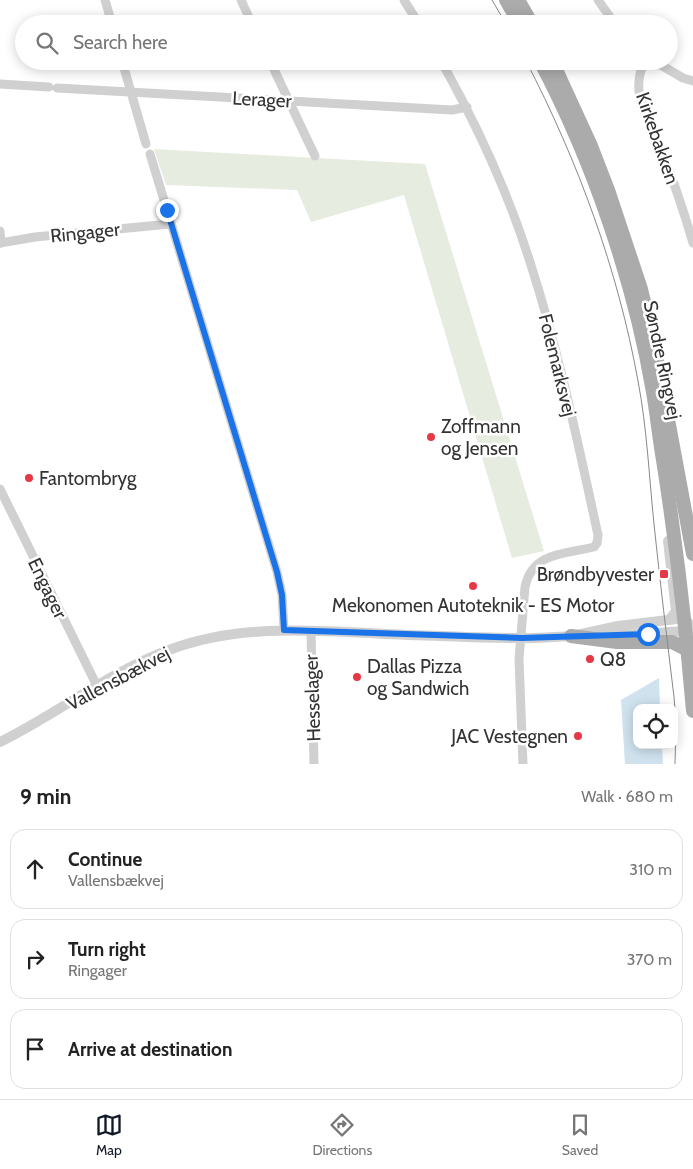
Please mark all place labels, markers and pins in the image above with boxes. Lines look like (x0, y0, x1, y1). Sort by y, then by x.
place label: Zoffmann og Jensen (441, 415, 521, 460)
marker: Zoffmann og Jensen (425, 431, 437, 443)
place label: Fantombryg (39, 467, 137, 490)
marker: Fantombryg (23, 472, 35, 484)
place label: Brøndbyvester (537, 563, 654, 586)
marker: Brøndbyvester (658, 568, 670, 580)
marker: Mekonomen Autoteknik - ES Motor (467, 580, 479, 592)
place label: Mekonomen Autoteknik - ES Motor (332, 594, 614, 617)
place label: Q8 (600, 648, 626, 671)
marker: Q8 (584, 653, 596, 665)
place label: Dallas Pizza og Sandwich (367, 655, 469, 700)
marker: Dallas Pizza og Sandwich (351, 671, 363, 683)
place label: JAC Vestegnen (450, 725, 568, 748)
marker: JAC Vestegnen (572, 730, 584, 742)

